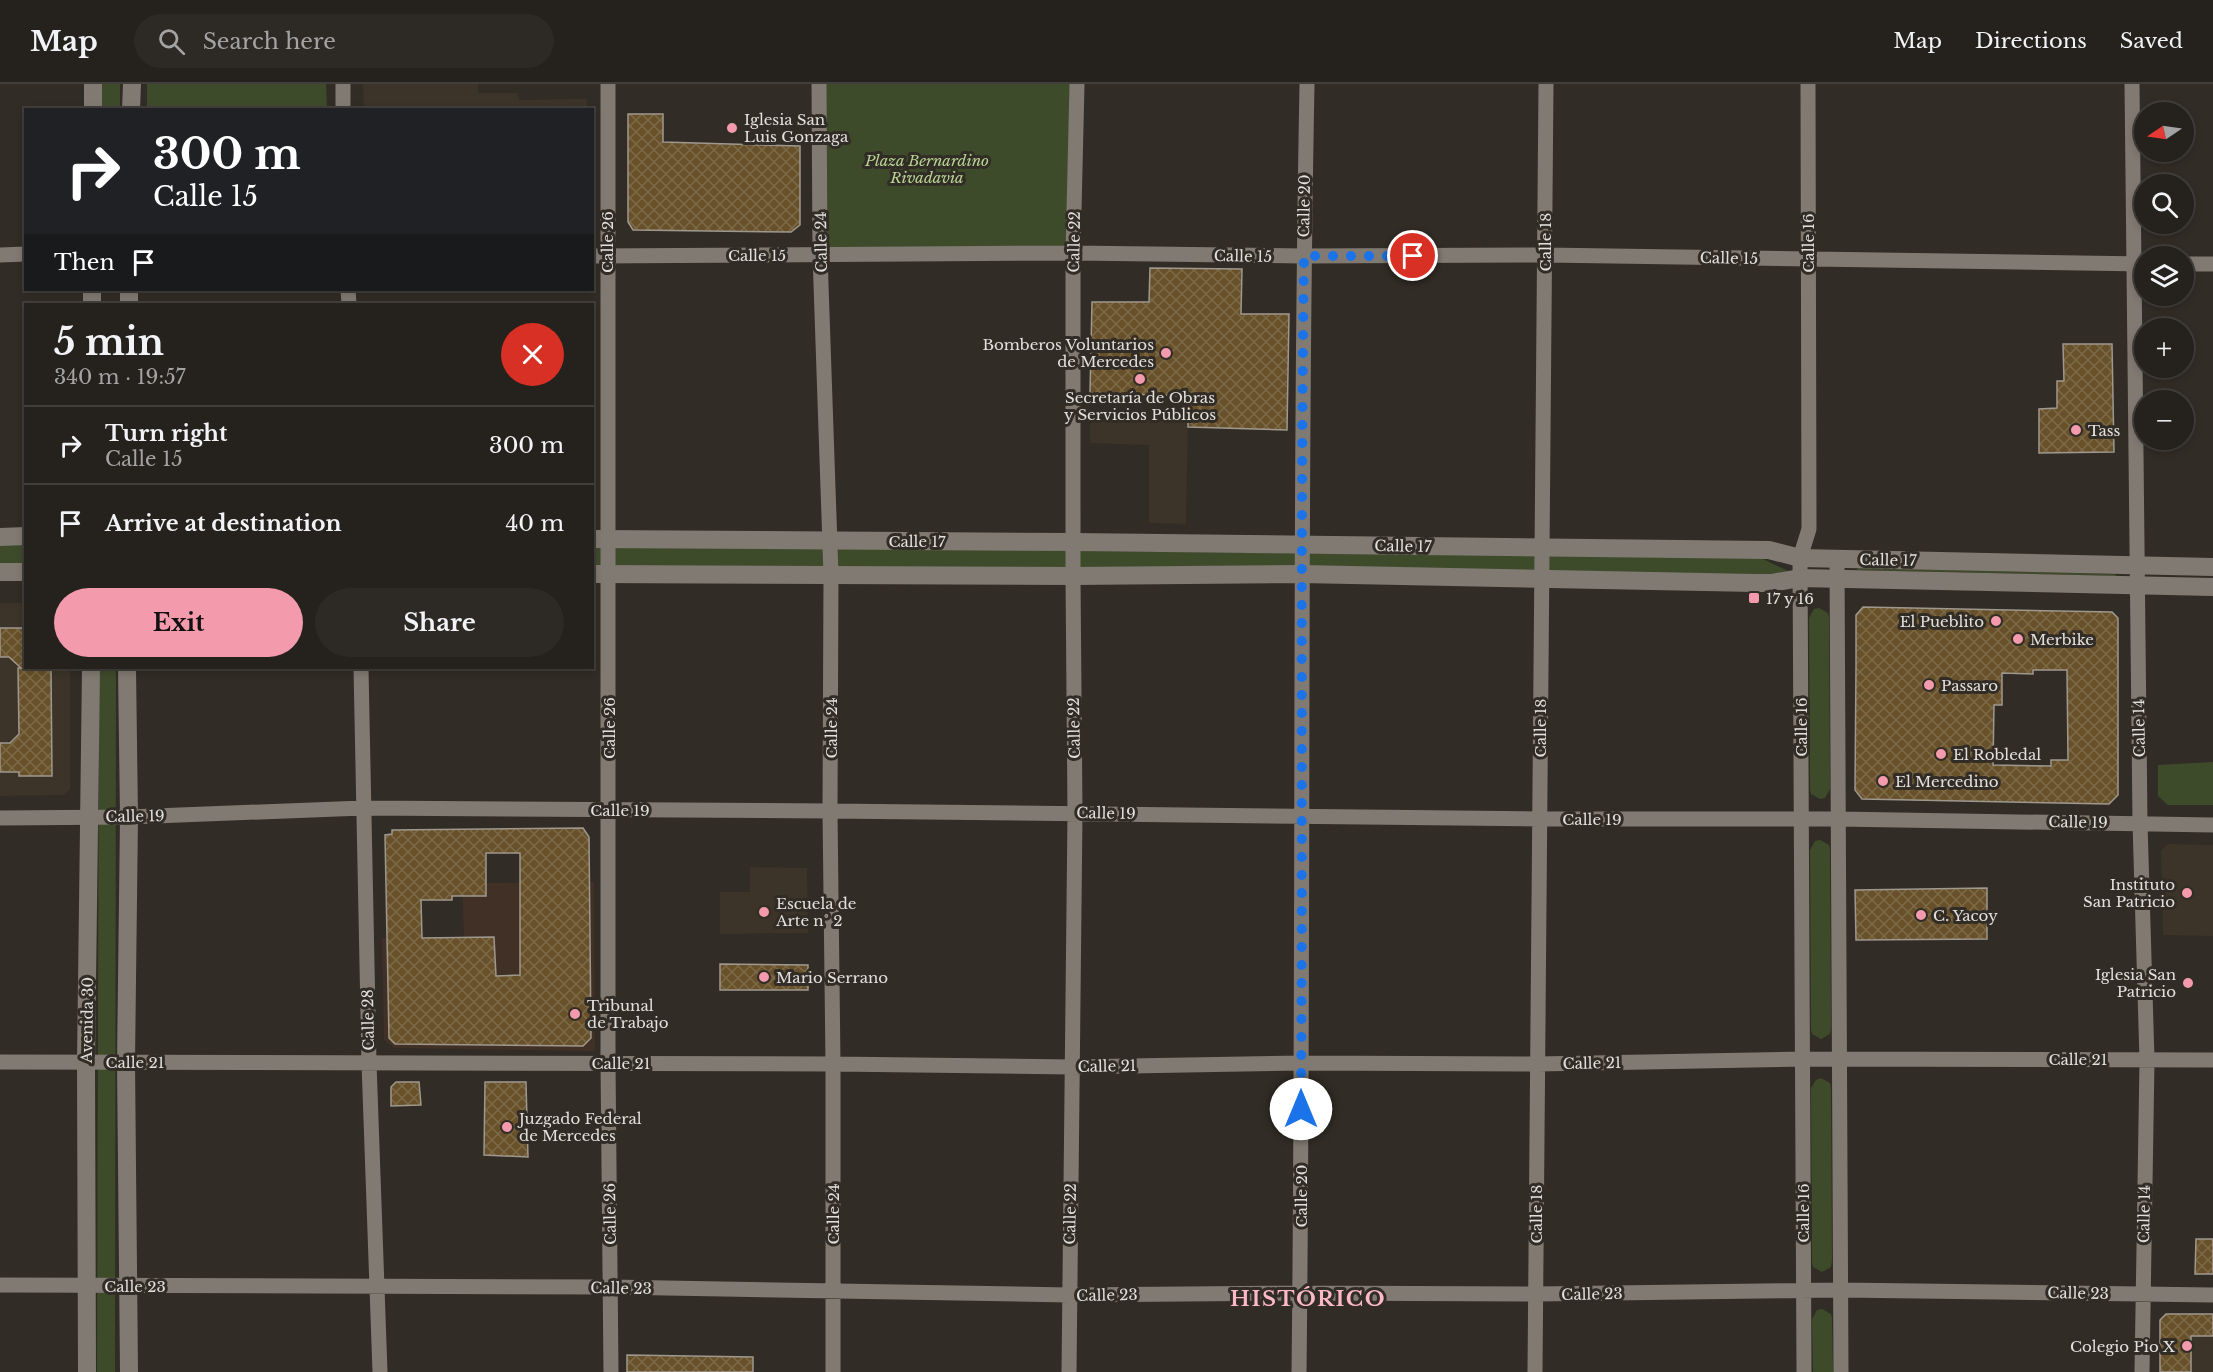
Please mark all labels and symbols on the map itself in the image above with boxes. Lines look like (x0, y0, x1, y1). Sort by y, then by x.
north arrow (2134, 102, 2194, 162)
place label: Iglesia San Luis Gonzaga (744, 110, 849, 146)
marker: Iglesia San Luis Gonzaga (725, 121, 739, 135)
park label: Plaza Bernardino Rivadavia (864, 151, 989, 187)
street label: Calle 20 (1294, 174, 1314, 238)
street label: Calle 26 (598, 211, 617, 273)
street label: Calle 24 (811, 211, 831, 273)
street label: Calle 22 (1064, 211, 1084, 273)
street label: Calle 18 (1536, 213, 1555, 271)
street label: Calle 16 (1799, 213, 1818, 273)
pin (1387, 230, 1438, 281)
street label: Calle 15 (728, 246, 786, 265)
street label: Calle 15 (1214, 246, 1272, 266)
street label: Calle 15 (1700, 248, 1758, 268)
place label: Bomberos Voluntarios de Mercedes (982, 335, 1154, 371)
marker: Bomberos Voluntarios de Mercedes (1159, 346, 1173, 360)
marker: Secretaría de Obras y Servicios Públicos (1133, 372, 1147, 386)
place label: Secretaría de Obras y Servicios Públicos (1064, 388, 1216, 424)
place label: Tass (2088, 421, 2121, 440)
marker: Tass (2069, 423, 2083, 437)
street label: Calle 17 (888, 532, 946, 551)
street label: Calle 17 (1374, 536, 1432, 556)
street label: Calle 17 (1859, 550, 1917, 570)
place label: 17 y 16 (1766, 589, 1814, 608)
marker: 17 y 16 (1747, 591, 1761, 605)
place label: El Pueblito (1900, 612, 1984, 631)
marker: El Pueblito (1989, 614, 2003, 628)
place label: Merbike (2030, 630, 2094, 649)
marker: Merbike (2011, 632, 2025, 646)
place label: Passaro (1941, 676, 1998, 695)
marker: Passaro (1922, 678, 1936, 692)
street label: Calle 26 (600, 697, 619, 759)
street label: Calle 24 (822, 697, 841, 759)
street label: Calle 22 (1064, 697, 1084, 759)
street label: Calle 16 (1792, 697, 1811, 757)
street label: Calle 18 (1531, 699, 1550, 757)
street label: Calle 14 (2129, 699, 2149, 757)
place label: El Robledal (1953, 745, 2041, 764)
marker: El Robledal (1934, 747, 1948, 761)
place label: El Mercedino (1895, 772, 1999, 791)
marker: El Mercedino (1876, 774, 1890, 788)
street label: Calle 19 (590, 801, 650, 820)
street label: Calle 19 (1076, 803, 1136, 823)
street label: Calle 19 (105, 806, 165, 826)
street label: Calle 19 (1562, 810, 1622, 829)
street label: Calle 19 (2048, 812, 2108, 832)
place label: Instituto San Patricio (2083, 875, 2175, 911)
marker: Instituto San Patricio (2180, 886, 2194, 900)
place label: Escuela de Arte n° 2 (775, 894, 856, 930)
marker: Escuela de Arte n° 2 (757, 905, 771, 919)
place label: C. Yacoy (1933, 906, 1998, 925)
marker: C. Yacoy (1914, 908, 1928, 922)
place label: Iglesia San Patricio (2095, 965, 2176, 1001)
place label: Mario Serrano (776, 968, 888, 987)
marker: Mario Serrano (757, 970, 771, 984)
marker: Iglesia San Patricio (2181, 976, 2195, 990)
street label: Avenida 30 (77, 977, 97, 1064)
street label: Calle 28 (358, 989, 378, 1051)
place label: Tribunal de Trabajo (587, 996, 669, 1032)
marker: Tribunal de Trabajo (568, 1007, 582, 1021)
street label: Calle 21 (2049, 1050, 2107, 1069)
street label: Calle 21 (106, 1053, 164, 1072)
street label: Calle 21 (1562, 1053, 1622, 1073)
street label: Calle 21 (592, 1054, 650, 1073)
street label: Calle 21 (1077, 1056, 1137, 1076)
position arrow (1269, 1077, 1333, 1141)
place label: Juzgado Federal de Mercedes (517, 1109, 642, 1145)
marker: Juzgado Federal de Mercedes (500, 1120, 514, 1134)
street label: Calle 20 (1292, 1165, 1311, 1227)
street label: Calle 26 (600, 1183, 620, 1245)
street label: Calle 24 (824, 1183, 843, 1245)
street label: Calle 22 (1060, 1183, 1080, 1245)
street label: Calle 16 (1794, 1183, 1813, 1243)
street label: Calle 18 (1527, 1185, 1546, 1243)
street label: Calle 14 (2134, 1185, 2154, 1243)
street label: Calle 23 (104, 1277, 166, 1296)
street label: Calle 23 (590, 1278, 652, 1298)
street label: Calle 23 (2047, 1283, 2109, 1303)
street label: Calle 23 (1561, 1284, 1623, 1304)
street label: Calle 23 (1076, 1285, 1138, 1305)
district label: HISTÓRICO (1230, 1286, 1386, 1312)
place label: Colegio Pio X (2070, 1337, 2176, 1356)
marker: Colegio Pio X (2180, 1339, 2194, 1353)

